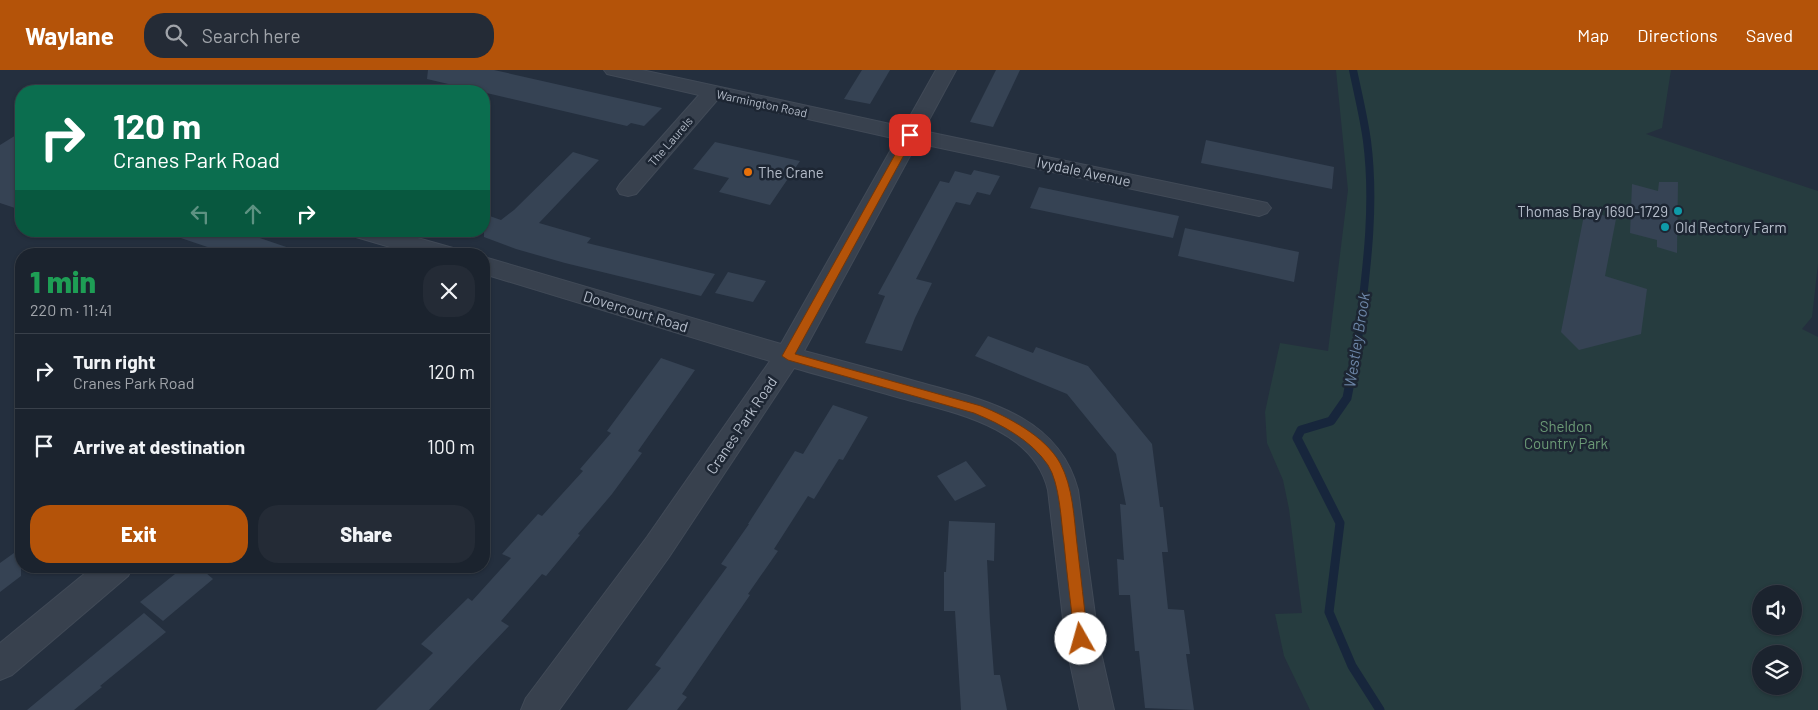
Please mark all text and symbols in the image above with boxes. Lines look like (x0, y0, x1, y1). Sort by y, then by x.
search box (144, 13, 494, 58)
text: Waylane (25, 21, 114, 50)
icon: search (162, 21, 190, 49)
text: Search here (202, 24, 301, 47)
text: Map (1577, 24, 1609, 46)
text: Directions (1637, 24, 1718, 46)
text: Saved (1746, 24, 1793, 46)
street label: Warmington Road (715, 87, 809, 119)
text: 120 m (113, 104, 201, 146)
icon: right (30, 105, 95, 170)
street label: The Laurels (645, 113, 695, 168)
pin (889, 114, 931, 156)
icon: arrive (896, 121, 924, 149)
text: Cranes Park Road (113, 146, 280, 172)
street label: Ivydale Avenue (1035, 152, 1133, 190)
place label: The Crane (758, 163, 824, 181)
marker: The Crane (742, 166, 754, 178)
icon: left (186, 200, 214, 228)
icon: ahead (239, 200, 267, 228)
icon: right (292, 200, 320, 228)
place label: Thomas Bray 1690-1729 (1517, 202, 1668, 220)
marker: Thomas Bray 1690-1729 (1672, 205, 1684, 217)
place label: Old Rectory Farm (1675, 218, 1787, 236)
marker: Old Rectory Farm (1659, 221, 1671, 233)
text: 1 min (30, 263, 96, 299)
button: close (423, 265, 475, 317)
street label: Dovercourt Road (581, 287, 691, 335)
water label: Westley Brook (1339, 291, 1373, 389)
text: 220 m · 11:41 (30, 300, 112, 319)
text: Turn right (73, 350, 155, 373)
icon: right (30, 357, 58, 385)
text: 120 m (428, 360, 475, 383)
text: Cranes Park Road (73, 373, 195, 392)
street label: Cranes Park Road (702, 373, 780, 477)
park label: Sheldon Country Park (1524, 417, 1609, 452)
icon: arrive (30, 432, 58, 460)
text: Arrive at destination (73, 435, 245, 458)
text: 100 m (427, 435, 475, 458)
button: Exit (30, 505, 248, 563)
button: Share (258, 505, 475, 563)
map controls (1752, 585, 1802, 695)
button: sound (1752, 585, 1802, 635)
position arrow (1054, 612, 1106, 664)
button: layers (1752, 645, 1802, 695)

